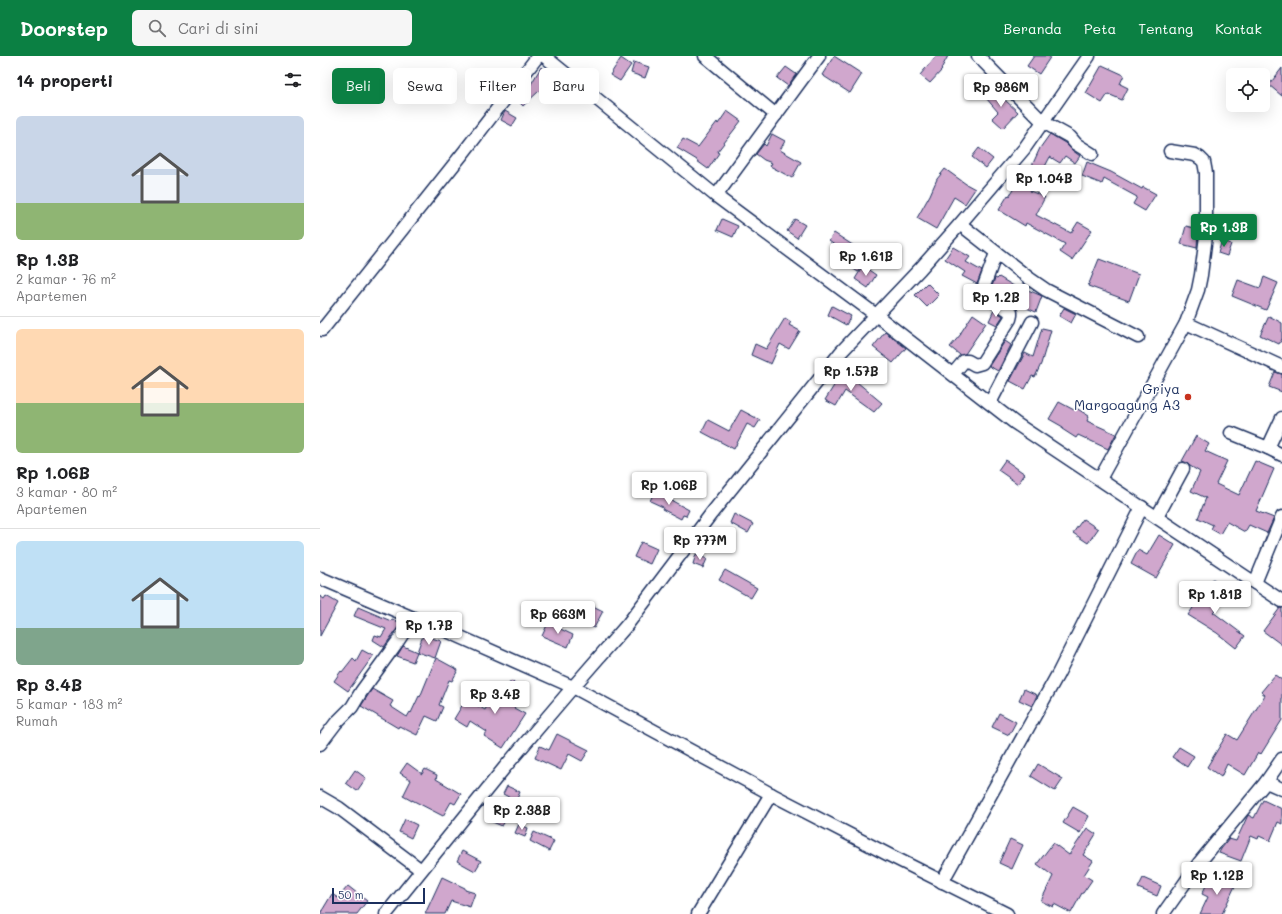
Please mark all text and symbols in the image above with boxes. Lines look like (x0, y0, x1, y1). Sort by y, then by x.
search box (132, 10, 412, 46)
text: Doorstep (20, 16, 108, 41)
icon: search (146, 17, 168, 39)
text: Cari di sini (178, 18, 259, 38)
text: Beranda (1004, 19, 1062, 38)
text: Peta (1084, 19, 1116, 38)
text: Tentang (1138, 19, 1193, 38)
text: Kontak (1215, 19, 1262, 38)
chip: Beli (332, 68, 385, 104)
chip: Sewa (393, 68, 457, 104)
chip: Filter (465, 68, 531, 104)
chip: Baru (539, 68, 599, 104)
map controls (1226, 68, 1270, 112)
button: locate (1226, 68, 1270, 112)
text: 14 properti (16, 69, 113, 91)
icon: filters (282, 69, 304, 91)
pin: Rp 986M (964, 74, 1038, 108)
text: Rp 986M (973, 78, 1029, 95)
icon: home (124, 142, 196, 214)
pin: Rp 1.04B (1003, 165, 1085, 199)
text: Rp 1.04B (1016, 169, 1073, 186)
pin: Rp 1.3B (1187, 214, 1261, 248)
text: Rp 1.3B (1200, 218, 1248, 235)
pin: Rp 1.61B (825, 243, 907, 277)
text: Rp 1.61B (839, 247, 893, 264)
text: Rp 1.3B (16, 248, 79, 270)
text: 2 kamar · 76 m² (16, 270, 116, 287)
pin: Rp 1.2B (959, 284, 1033, 318)
text: Apartemen (16, 287, 87, 304)
text: Rp 1.2B (972, 288, 1020, 305)
icon: home (124, 355, 196, 427)
pin: Rp 1.57B (810, 358, 892, 392)
text: Rp 1.57B (823, 362, 879, 379)
place label: Griya Margoagung A3 (1074, 379, 1180, 414)
marker: Griya Margoagung A3 (1183, 392, 1193, 402)
text: Rp 1.06B (16, 461, 90, 483)
pin: Rp 1.06B (628, 472, 710, 506)
text: Rp 1.06B (641, 476, 697, 493)
text: 3 kamar · 80 m² (16, 483, 117, 500)
text: Apartemen (16, 500, 87, 517)
pin: Rp 777M (663, 527, 737, 561)
text: Rp 777M (673, 531, 727, 548)
icon: home (124, 567, 196, 639)
pin: Rp 1.81B (1174, 581, 1256, 615)
text: Rp 1.81B (1188, 585, 1242, 602)
pin: Rp 663M (521, 601, 595, 635)
text: Rp 663M (530, 605, 586, 622)
pin: Rp 1.7B (392, 612, 466, 646)
text: Rp 1.7B (405, 616, 453, 633)
text: Rp 3.4B (16, 673, 82, 695)
pin: Rp 3.4B (458, 681, 532, 715)
text: Rp 3.4B (470, 685, 520, 702)
text: 5 kamar · 183 m² (16, 695, 122, 712)
text: Rumah (16, 712, 57, 729)
pin: Rp 2.38B (481, 797, 563, 831)
text: Rp 2.38B (493, 801, 551, 818)
pin: Rp 1.12B (1176, 862, 1258, 896)
text: Rp 1.12B (1190, 866, 1244, 883)
scale bar (332, 886, 425, 905)
text: 50 m (338, 887, 364, 902)

